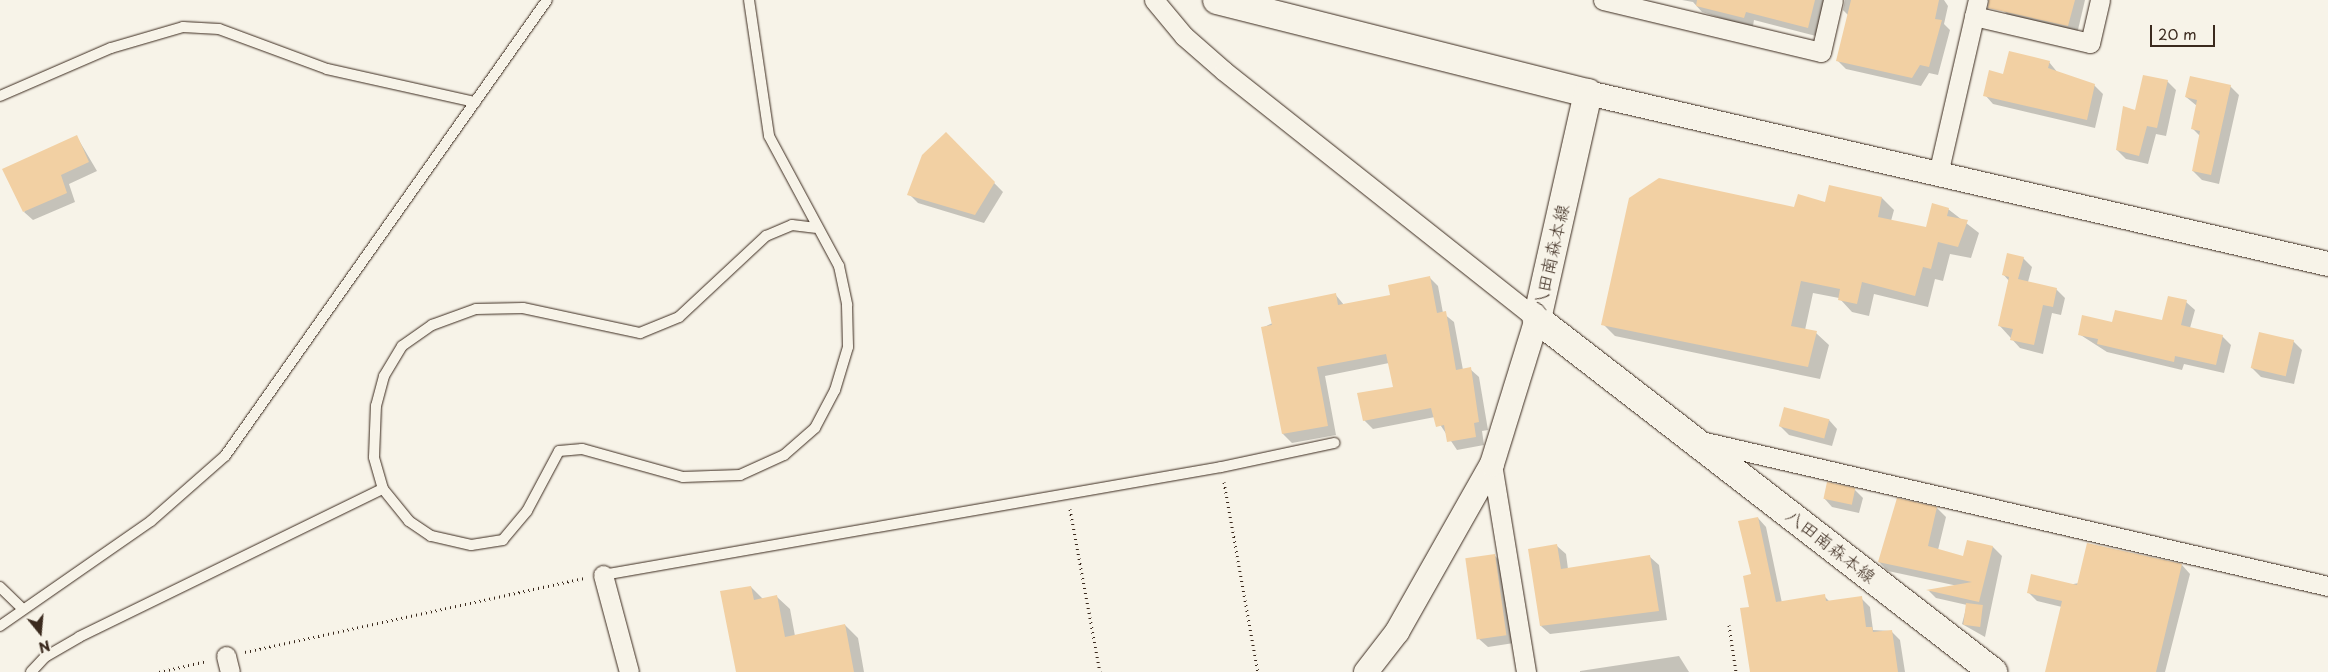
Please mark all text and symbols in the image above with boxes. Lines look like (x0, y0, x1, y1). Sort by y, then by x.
scale bar (2153, 15, 2218, 47)
text: 20 m (2158, 22, 2197, 45)
street label: 八田南森本線 (1528, 202, 1574, 312)
street label: 八田南森本線 (1782, 504, 1880, 588)
north arrow (15, 607, 65, 657)
text: N (36, 635, 53, 658)

